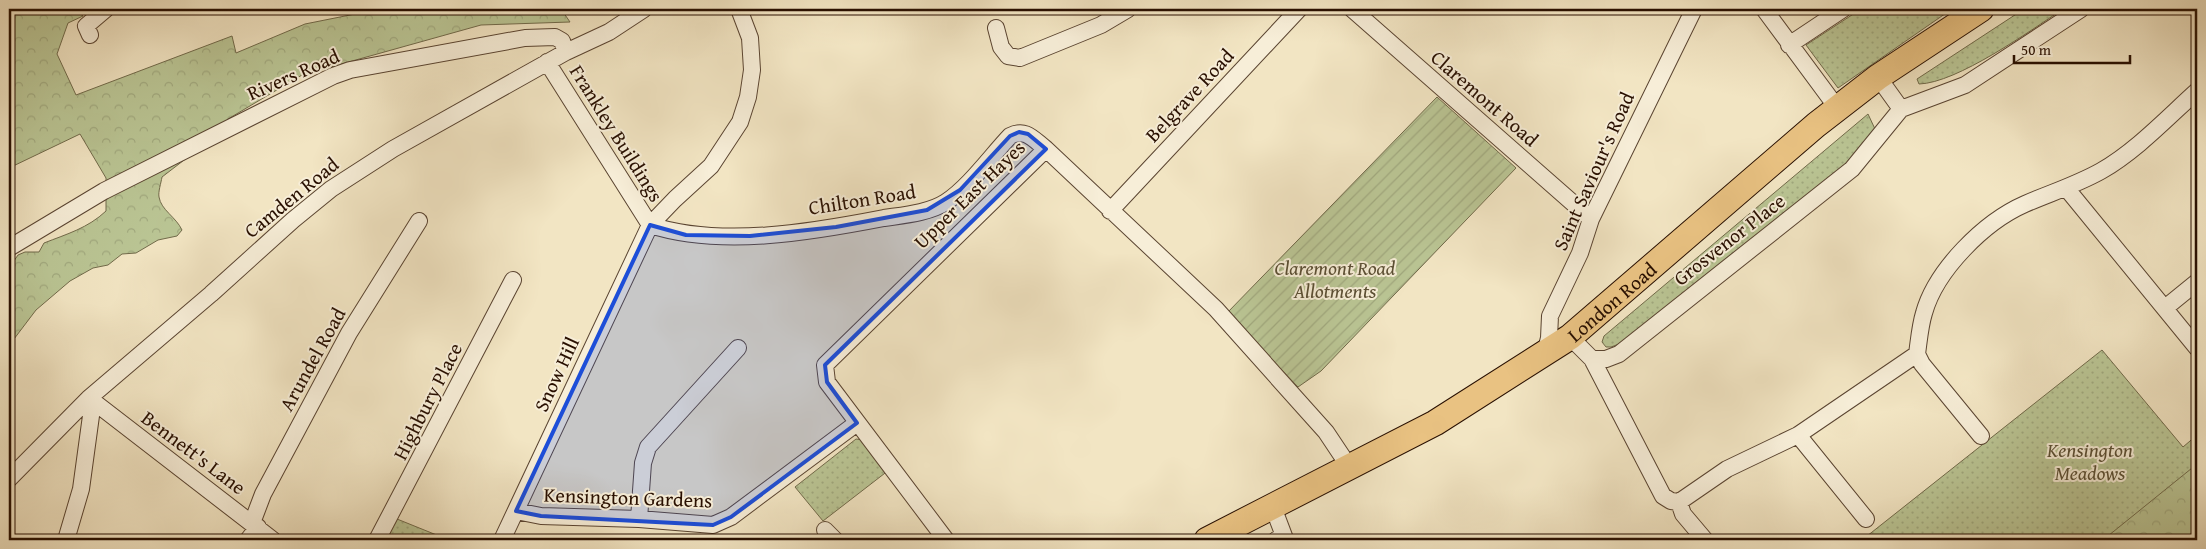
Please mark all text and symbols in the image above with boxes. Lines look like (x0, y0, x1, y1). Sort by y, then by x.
scale bar (2014, 32, 2130, 64)
text: 50 m (2021, 39, 2052, 60)
street label: Rivers Road (242, 41, 344, 107)
street label: Belgrave Road (1138, 42, 1240, 148)
street label: Claremont Road (1425, 43, 1545, 153)
street label: Frankley Buildings (563, 59, 671, 207)
street label: Saint Saviour's Road (1545, 87, 1641, 255)
street label: Upper East Hayes (907, 133, 1031, 255)
street label: Camden Road (237, 150, 345, 244)
street label: Chilton Road (806, 176, 918, 222)
street label: Grosvenor Place (1667, 186, 1791, 292)
park label: Claremont Road Allotments (1275, 253, 1396, 305)
street label: London Road (1560, 254, 1663, 348)
street label: Arundel Road (272, 302, 353, 416)
street label: Snow Hill (526, 331, 586, 416)
street label: Highbury Place (385, 337, 469, 465)
street label: Bennett's Lane (136, 403, 252, 501)
park label: Kensington Meadows (2046, 435, 2133, 487)
street label: Kensington Gardens (543, 480, 713, 514)

